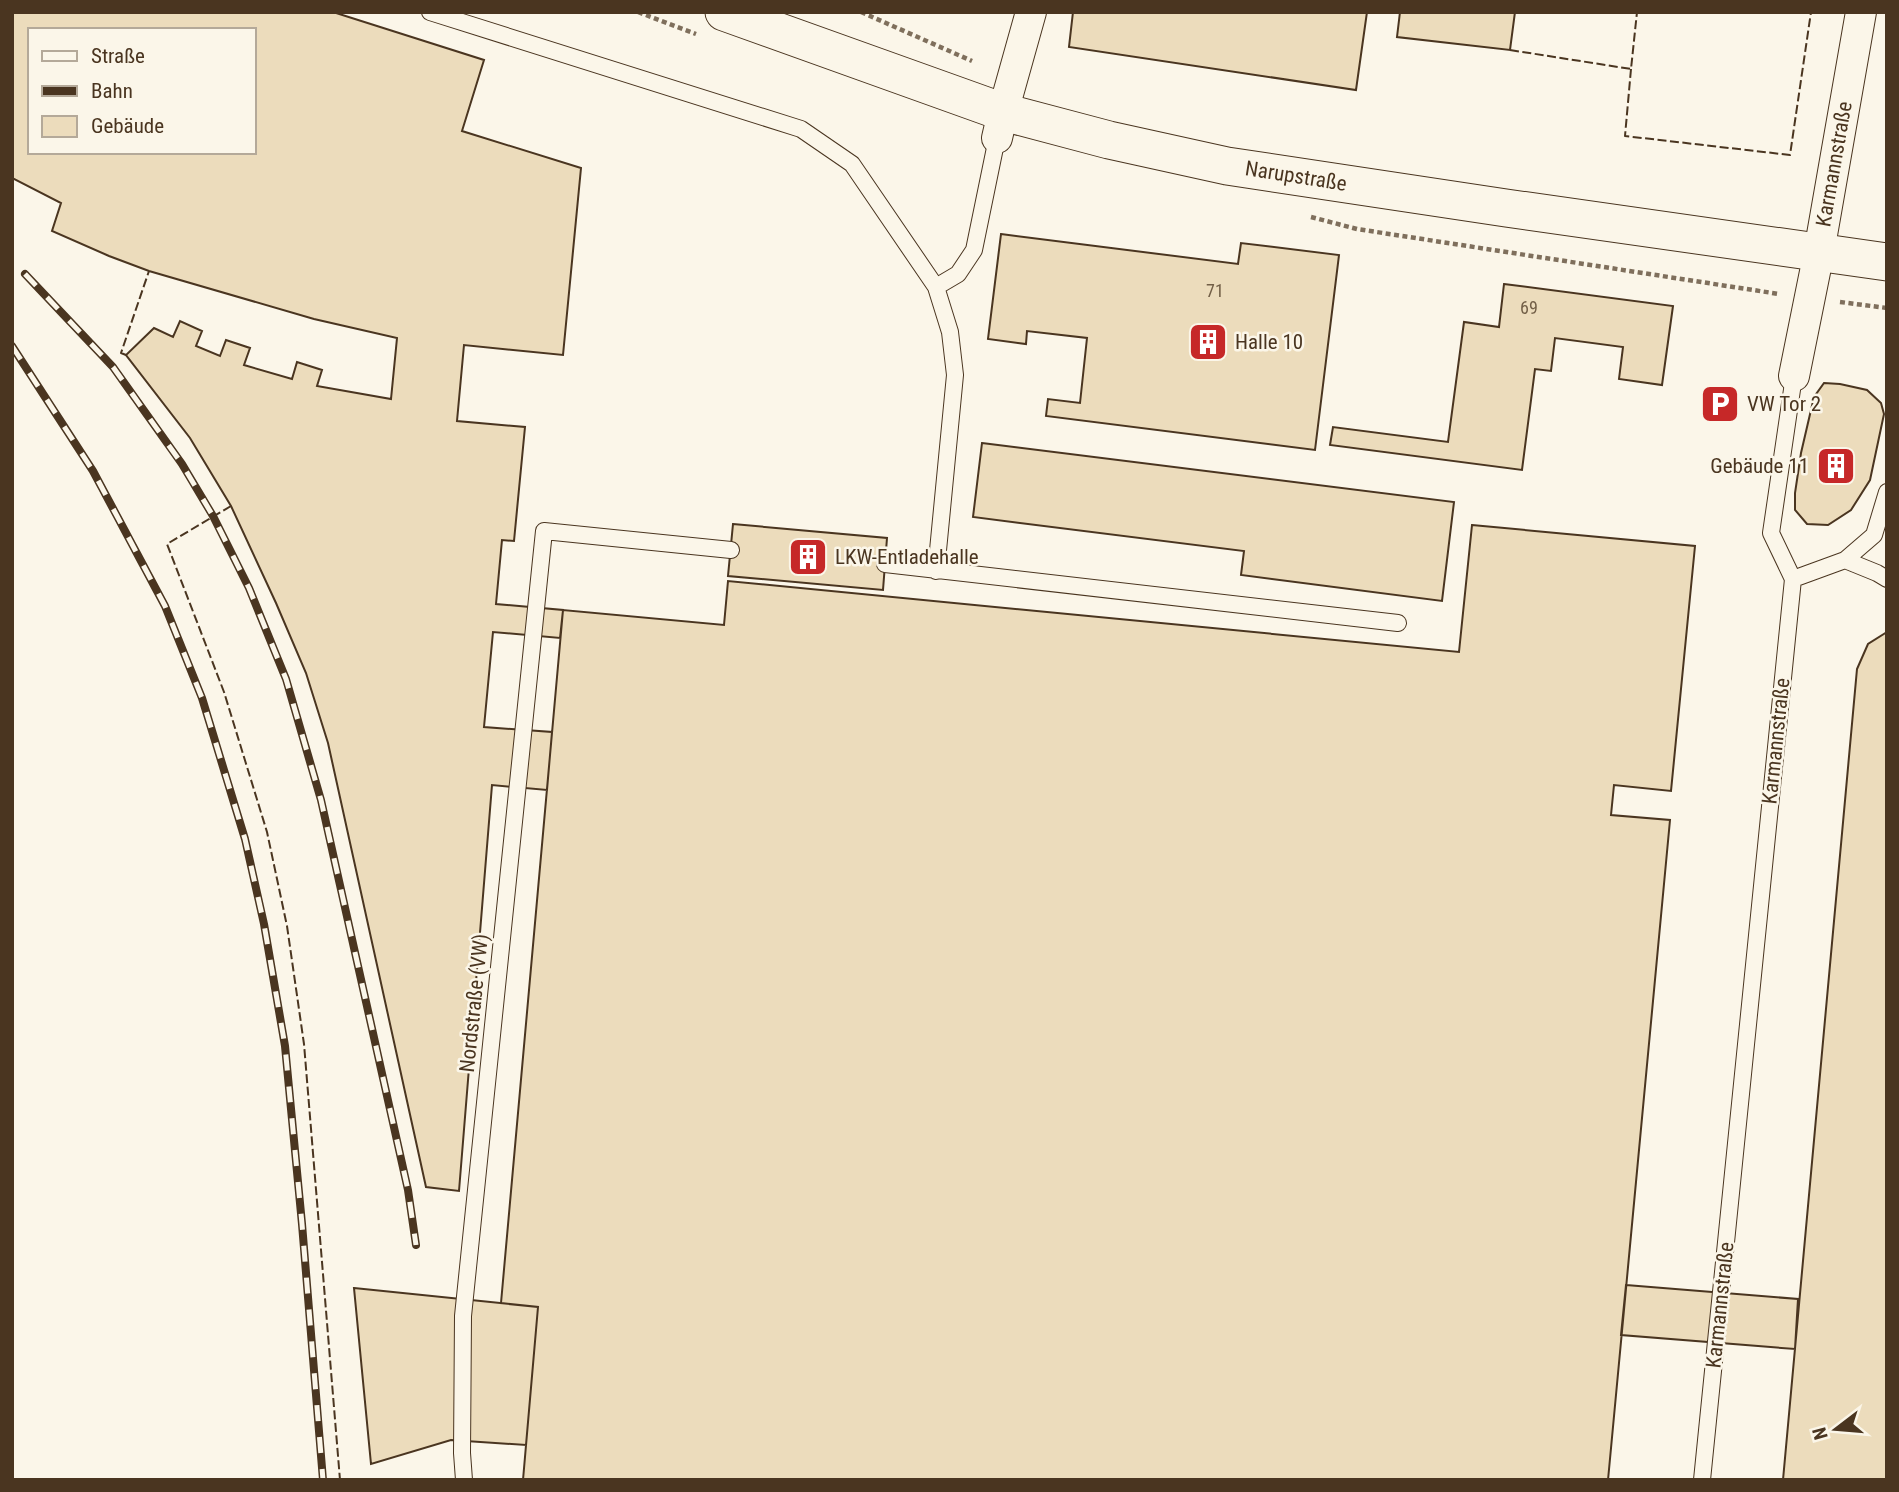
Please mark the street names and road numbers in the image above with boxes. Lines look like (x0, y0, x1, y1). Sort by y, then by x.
street label: Karmannstraße (1811, 99, 1857, 229)
street label: Narupstraße (1243, 156, 1349, 196)
street label: Karmannstraße (1757, 677, 1795, 805)
street label: Nordstraße (VW) (455, 933, 493, 1073)
street label: Karmannstraße (1701, 1241, 1739, 1369)

